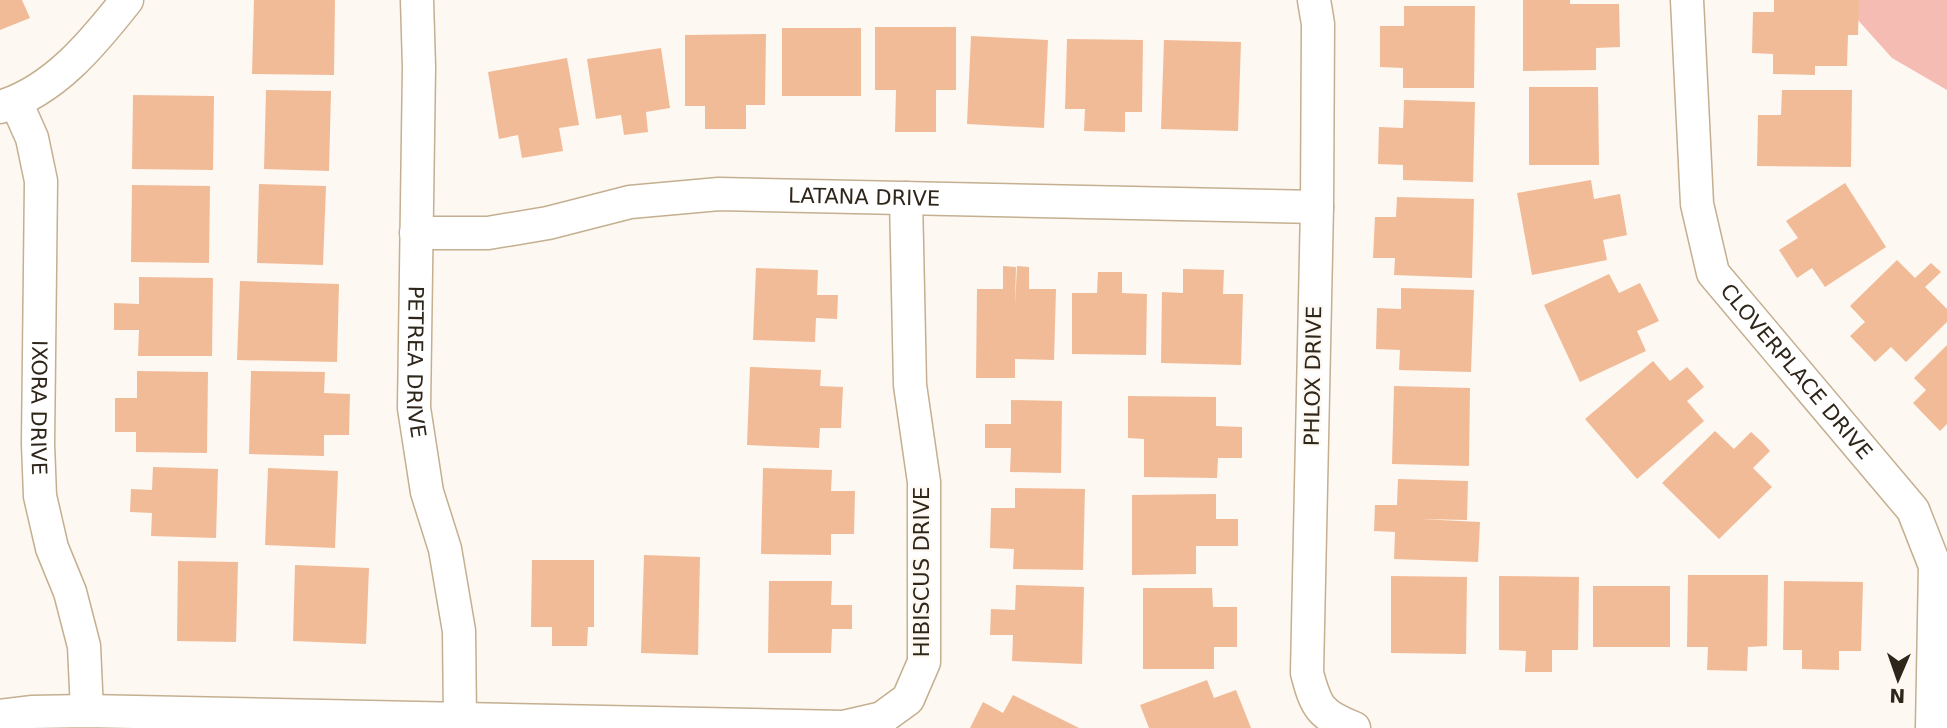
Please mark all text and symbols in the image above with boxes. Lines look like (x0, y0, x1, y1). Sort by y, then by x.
street label: LATANA DRIVE (788, 184, 940, 211)
street label: CLOVERPLACE DRIVE (1715, 279, 1877, 464)
street label: PETREA DRIVE (402, 286, 430, 440)
street label: PHLOX DRIVE (1300, 306, 1326, 446)
street label: IXORA DRIVE (26, 340, 51, 476)
street label: HIBISCUS DRIVE (910, 487, 934, 657)
north arrow (1863, 644, 1933, 714)
text: N (1889, 685, 1906, 707)

